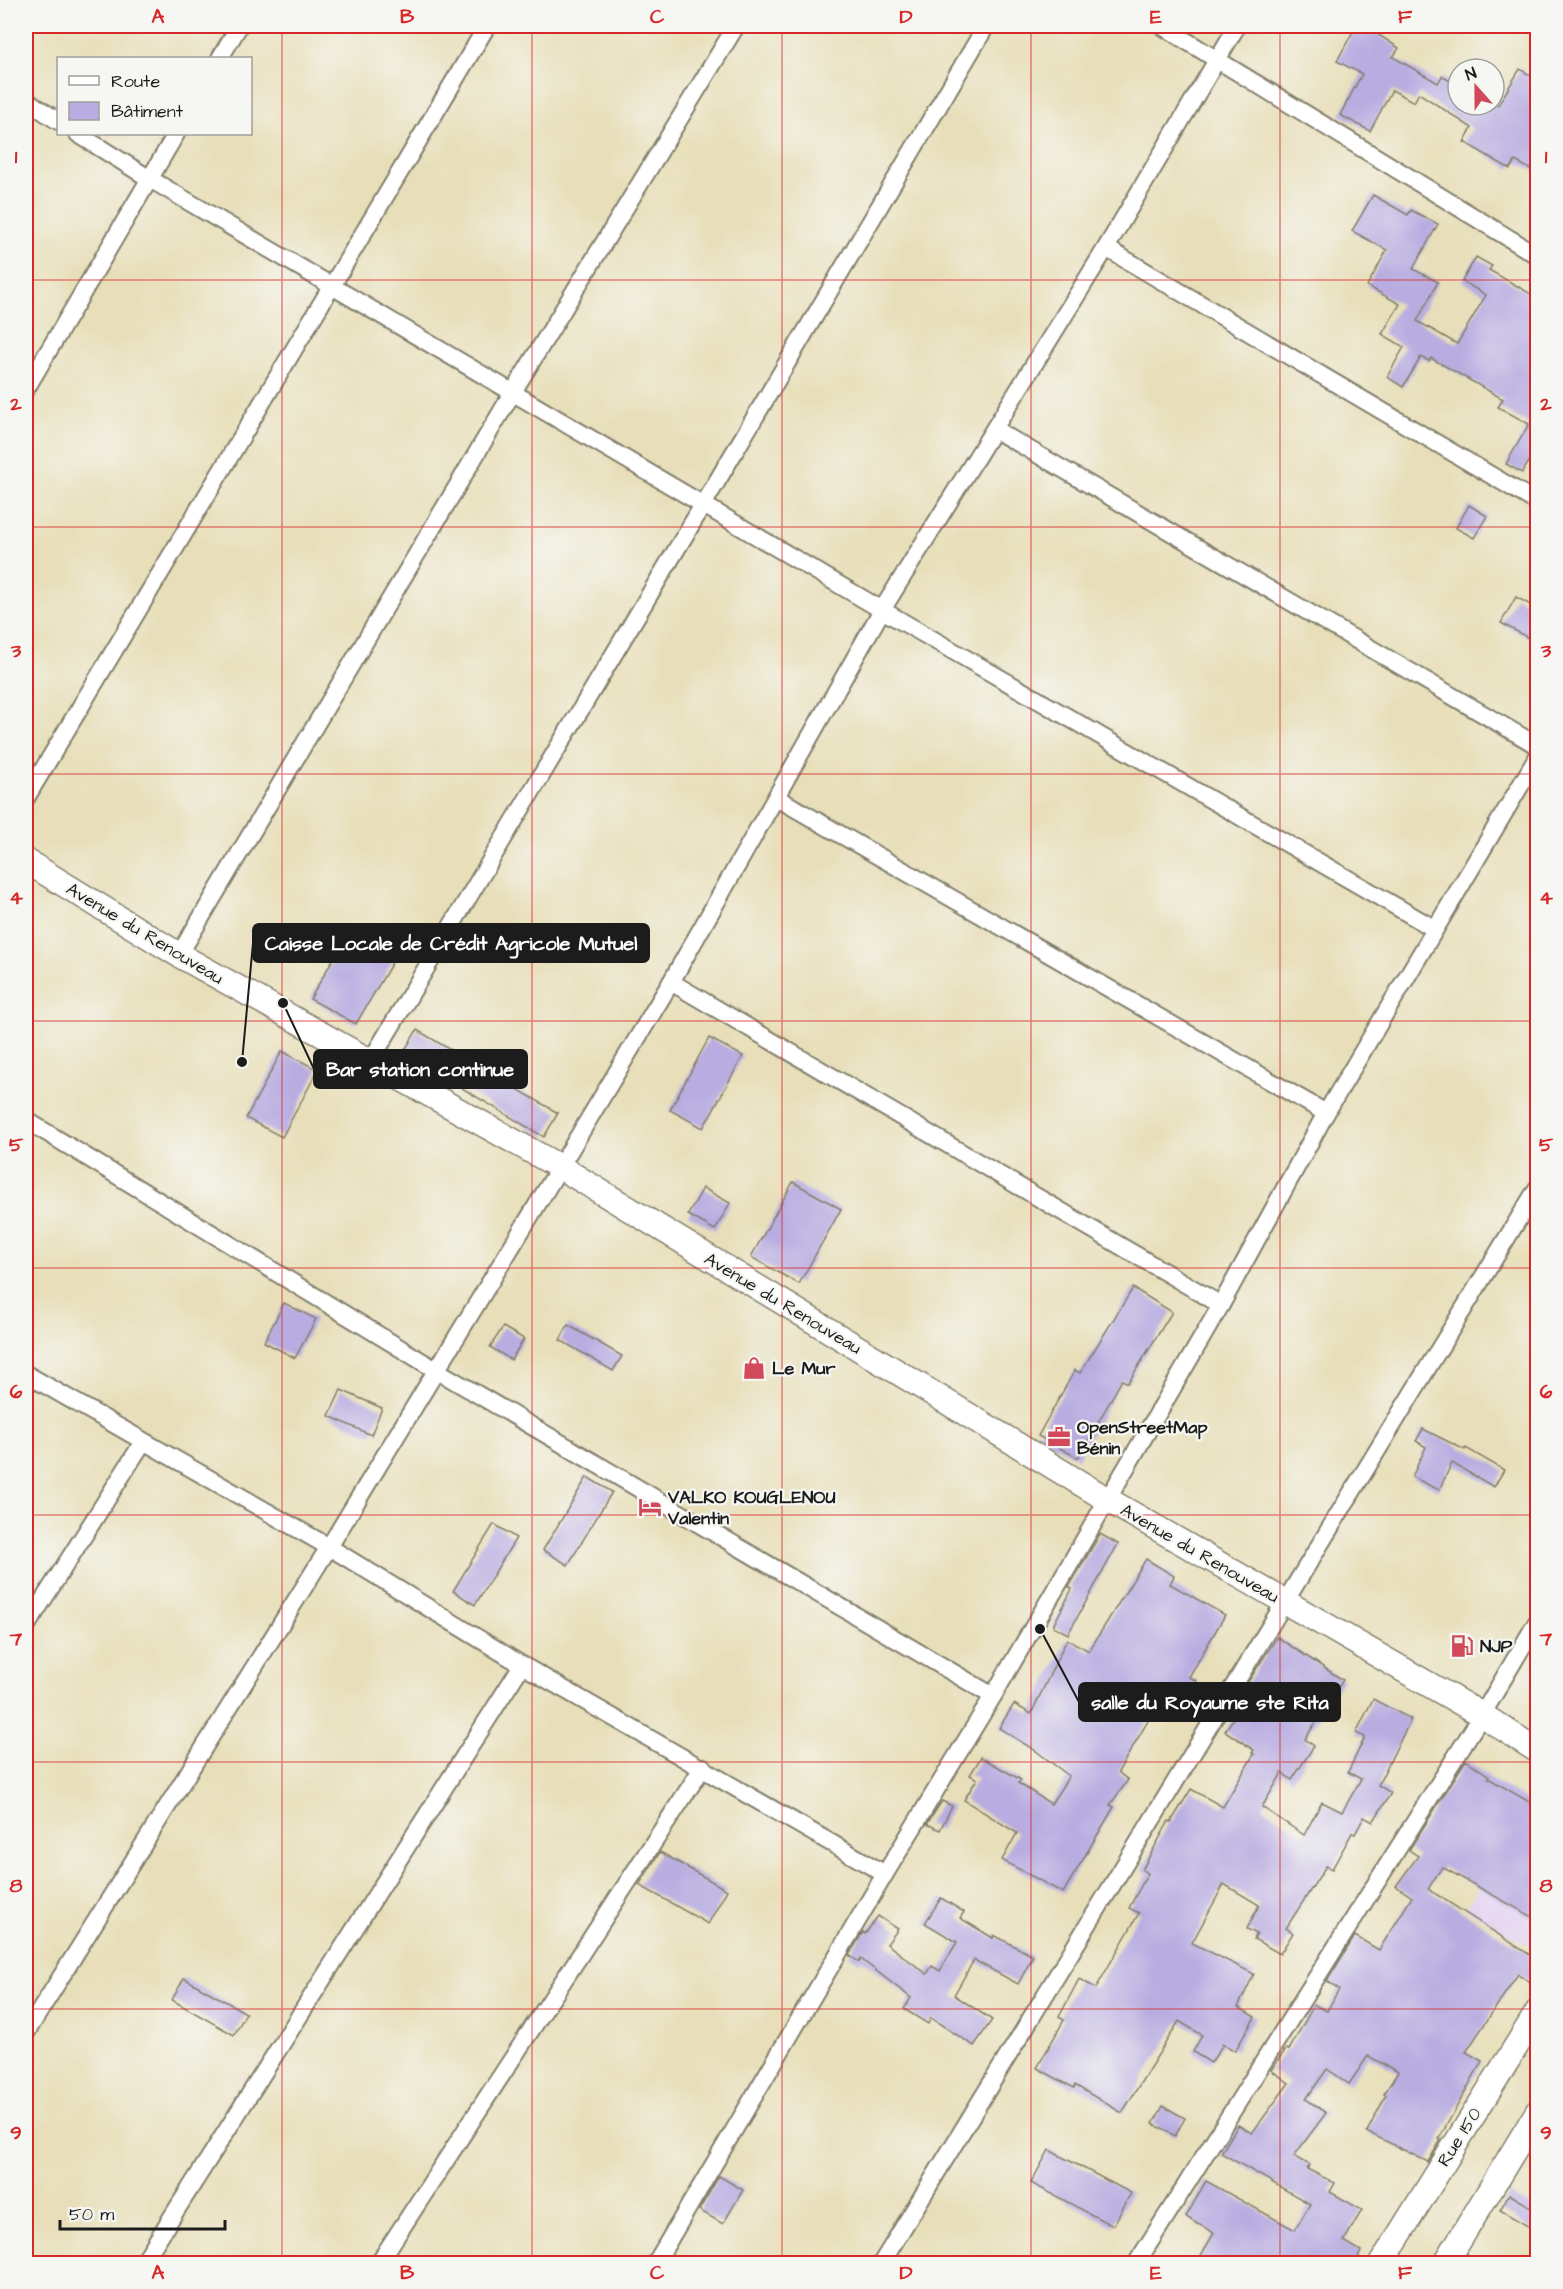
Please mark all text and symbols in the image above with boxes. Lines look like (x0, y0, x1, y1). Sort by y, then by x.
text: A (152, 3, 165, 31)
text: B (400, 3, 415, 31)
text: C (650, 3, 665, 31)
text: D (900, 3, 913, 31)
text: E (1150, 3, 1162, 31)
text: F (1398, 3, 1413, 31)
legend (57, 57, 252, 135)
north arrow (1446, 57, 1506, 117)
text: N (1462, 62, 1480, 86)
text: Route (111, 69, 160, 94)
text: Bâtiment (111, 99, 184, 124)
text: 1 (15, 143, 18, 171)
text: 1 (1545, 143, 1548, 171)
text: 2 (9, 390, 22, 418)
text: 2 (1539, 390, 1552, 418)
text: 3 (10, 637, 22, 665)
text: 3 (1540, 637, 1552, 665)
street label: Avenue du Renouveau (61, 876, 228, 990)
text: 4 (9, 884, 23, 912)
text: 4 (1539, 884, 1553, 912)
callout: Caisse Locale de Crédit Agricole Mutuel (253, 924, 649, 962)
text: Caisse Locale de Crédit Agricole Mutuel (265, 930, 637, 959)
callout: Bar station continue (314, 1050, 527, 1088)
text: Bar station continue (326, 1056, 514, 1084)
text: 5 (9, 1131, 24, 1159)
text: 5 (1539, 1131, 1554, 1159)
street label: Avenue du Renouveau (699, 1246, 866, 1360)
shop icon: Le Mur (741, 1355, 767, 1381)
place label: Le Mur (772, 1356, 835, 1381)
text: 6 (10, 1378, 23, 1406)
text: 6 (1540, 1378, 1553, 1406)
place label: OpenStreetMap Bénin (1077, 1415, 1207, 1461)
office icon: OpenStreetMap Bénin (1046, 1424, 1072, 1450)
place label: VALKO KOUGLENOU Valentin (667, 1485, 836, 1531)
hotel icon: VALKO KOUGLENOU Valentin (637, 1494, 663, 1520)
street label: Avenue du Renouveau (1116, 1498, 1284, 1609)
text: 7 (9, 1625, 23, 1653)
text: 7 (1539, 1625, 1553, 1653)
fuel station icon: NJP (1449, 1633, 1475, 1659)
place label: NJP (1480, 1634, 1513, 1659)
callout: salle du Royaume ste Rita (1079, 1683, 1340, 1721)
text: salle du Royaume ste Rita (1091, 1689, 1330, 1718)
text: 8 (10, 1872, 23, 1900)
text: 8 (1540, 1872, 1553, 1900)
street label: Rue 150 (1432, 2103, 1487, 2172)
text: 9 (10, 2119, 22, 2147)
text: 9 (1540, 2119, 1552, 2147)
scale bar (60, 2193, 225, 2231)
text: 50 m (69, 2202, 114, 2227)
text: A (152, 2259, 165, 2287)
text: B (400, 2259, 415, 2287)
text: C (650, 2259, 665, 2287)
text: D (900, 2259, 913, 2287)
text: E (1150, 2259, 1162, 2287)
text: F (1398, 2259, 1413, 2287)

